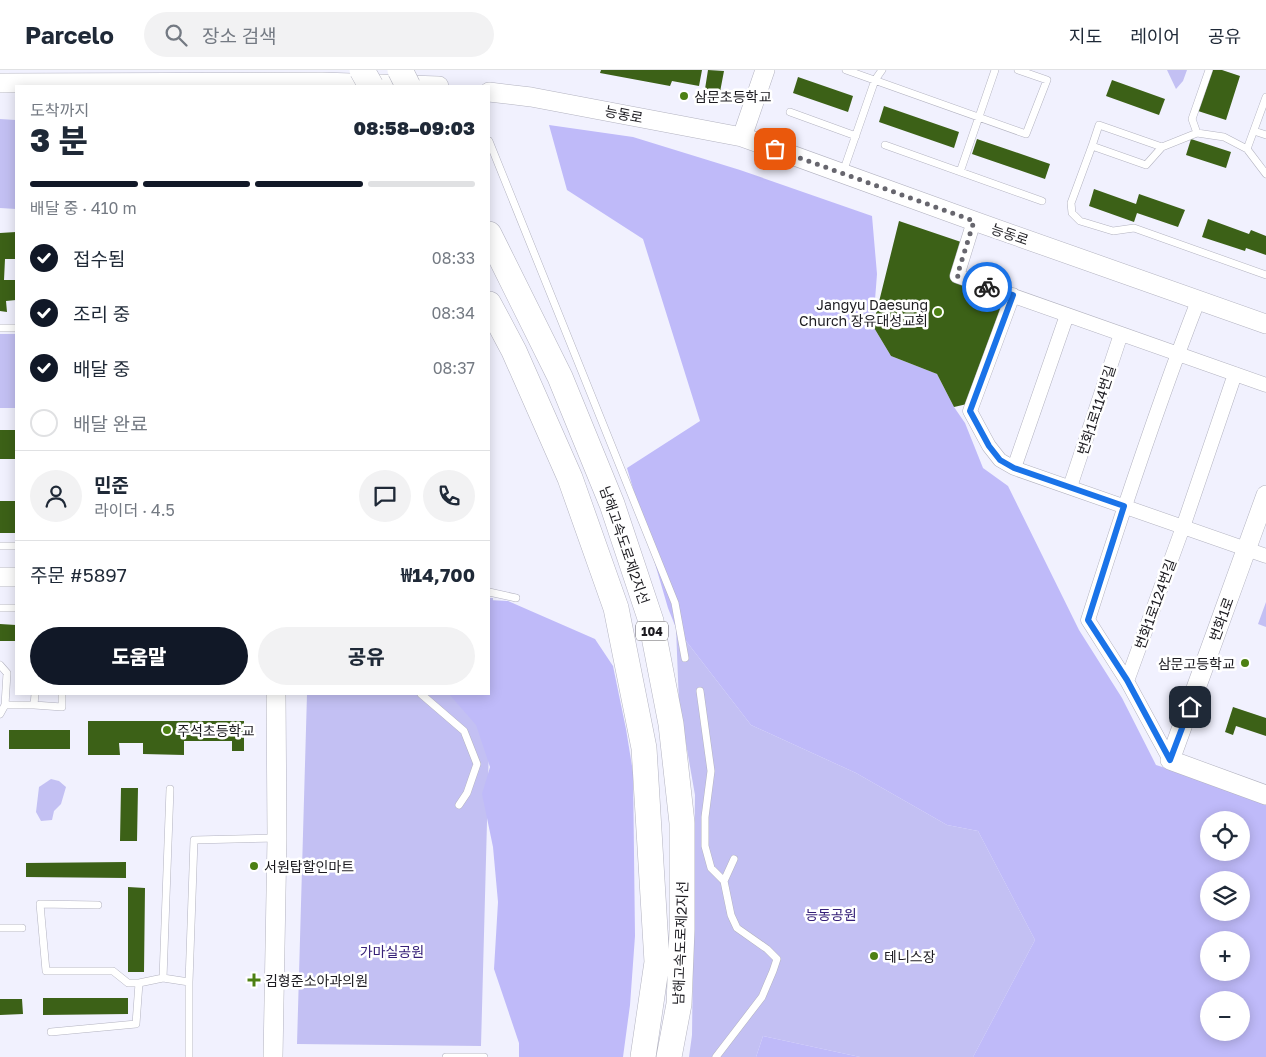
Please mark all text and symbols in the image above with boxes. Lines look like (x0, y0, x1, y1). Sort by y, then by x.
search box (144, 12, 494, 57)
text: Parcelo (25, 20, 114, 49)
icon: search (162, 21, 190, 49)
text: 장소 검색 (202, 24, 277, 47)
text: 지도 (1069, 25, 1102, 47)
text: 레이어 (1130, 25, 1180, 47)
text: 공유 (1208, 25, 1241, 47)
place label: 삼문초등학교 (694, 88, 771, 105)
marker: 삼문초등학교 (678, 90, 690, 102)
text: 도착까지 (30, 100, 89, 120)
street label: 능동로 (603, 102, 645, 126)
text: 08:58–09:03 (353, 116, 475, 139)
text: 3 분 (30, 121, 88, 159)
pin (754, 128, 796, 170)
icon: bag (761, 135, 789, 163)
text: 배달 중 · 410 m (30, 198, 137, 218)
street label: 능동로 (989, 220, 1031, 248)
icon: check (30, 244, 58, 272)
text: 접수됨 (73, 247, 125, 270)
text: 08:33 (432, 248, 475, 268)
courier (962, 262, 1012, 312)
icon: bike (973, 273, 1001, 301)
place label: Jangyu Daesung Church 장유대성교회 (799, 296, 928, 329)
icon: check (30, 299, 58, 327)
text: 조리 중 (73, 302, 130, 325)
text: 08:34 (431, 303, 475, 323)
marker: Jangyu Daesung Church 장유대성교회 (932, 306, 944, 318)
icon: check (30, 354, 58, 382)
text: 배달 중 (73, 357, 130, 380)
text: 08:37 (433, 358, 475, 378)
street label: 번화1로114번길 (1073, 363, 1119, 457)
text: 배달 완료 (73, 412, 148, 435)
button: person (30, 470, 82, 522)
button: chat (359, 470, 411, 522)
button: phone (423, 470, 475, 522)
text: 민준 (94, 473, 129, 496)
street label: 남해고속도로제2지선 (597, 484, 653, 606)
text: 라이더 · 4.5 (94, 500, 175, 520)
street label: 번화1로124번길 (1131, 557, 1179, 651)
text: 주문 #5897 (30, 563, 127, 586)
text: ₩14,700 (401, 563, 475, 586)
street label: 번화1로 (1205, 595, 1237, 643)
road number: 104 (636, 622, 668, 640)
button: 도움말 (30, 627, 248, 685)
button: 공유 (258, 627, 475, 685)
place label: 삼문고등학교 (1158, 655, 1235, 672)
marker: 삼문고등학교 (1239, 657, 1251, 669)
pin (1169, 686, 1211, 728)
icon: home (1176, 693, 1204, 721)
place label: 주석초등학교 (177, 722, 254, 739)
marker: 주석초등학교 (161, 724, 173, 736)
map controls (1200, 811, 1250, 1041)
button: locate (1200, 811, 1250, 861)
place label: 서원탑할인마트 (264, 858, 354, 875)
marker: 서원탑할인마트 (248, 860, 260, 872)
button: layers (1200, 871, 1250, 921)
street label: 남해고속도로제2지선 (669, 881, 691, 1005)
park label: 능동공원 (805, 906, 857, 923)
button: + (1200, 931, 1250, 981)
park label: 가마실공원 (360, 943, 424, 960)
place label: 테니스장 (884, 948, 936, 965)
marker: 테니스장 (868, 950, 880, 962)
place label: 김형준소아과의원 (265, 972, 368, 989)
marker: 김형준소아과의원 (247, 973, 261, 987)
button: − (1200, 991, 1250, 1041)

